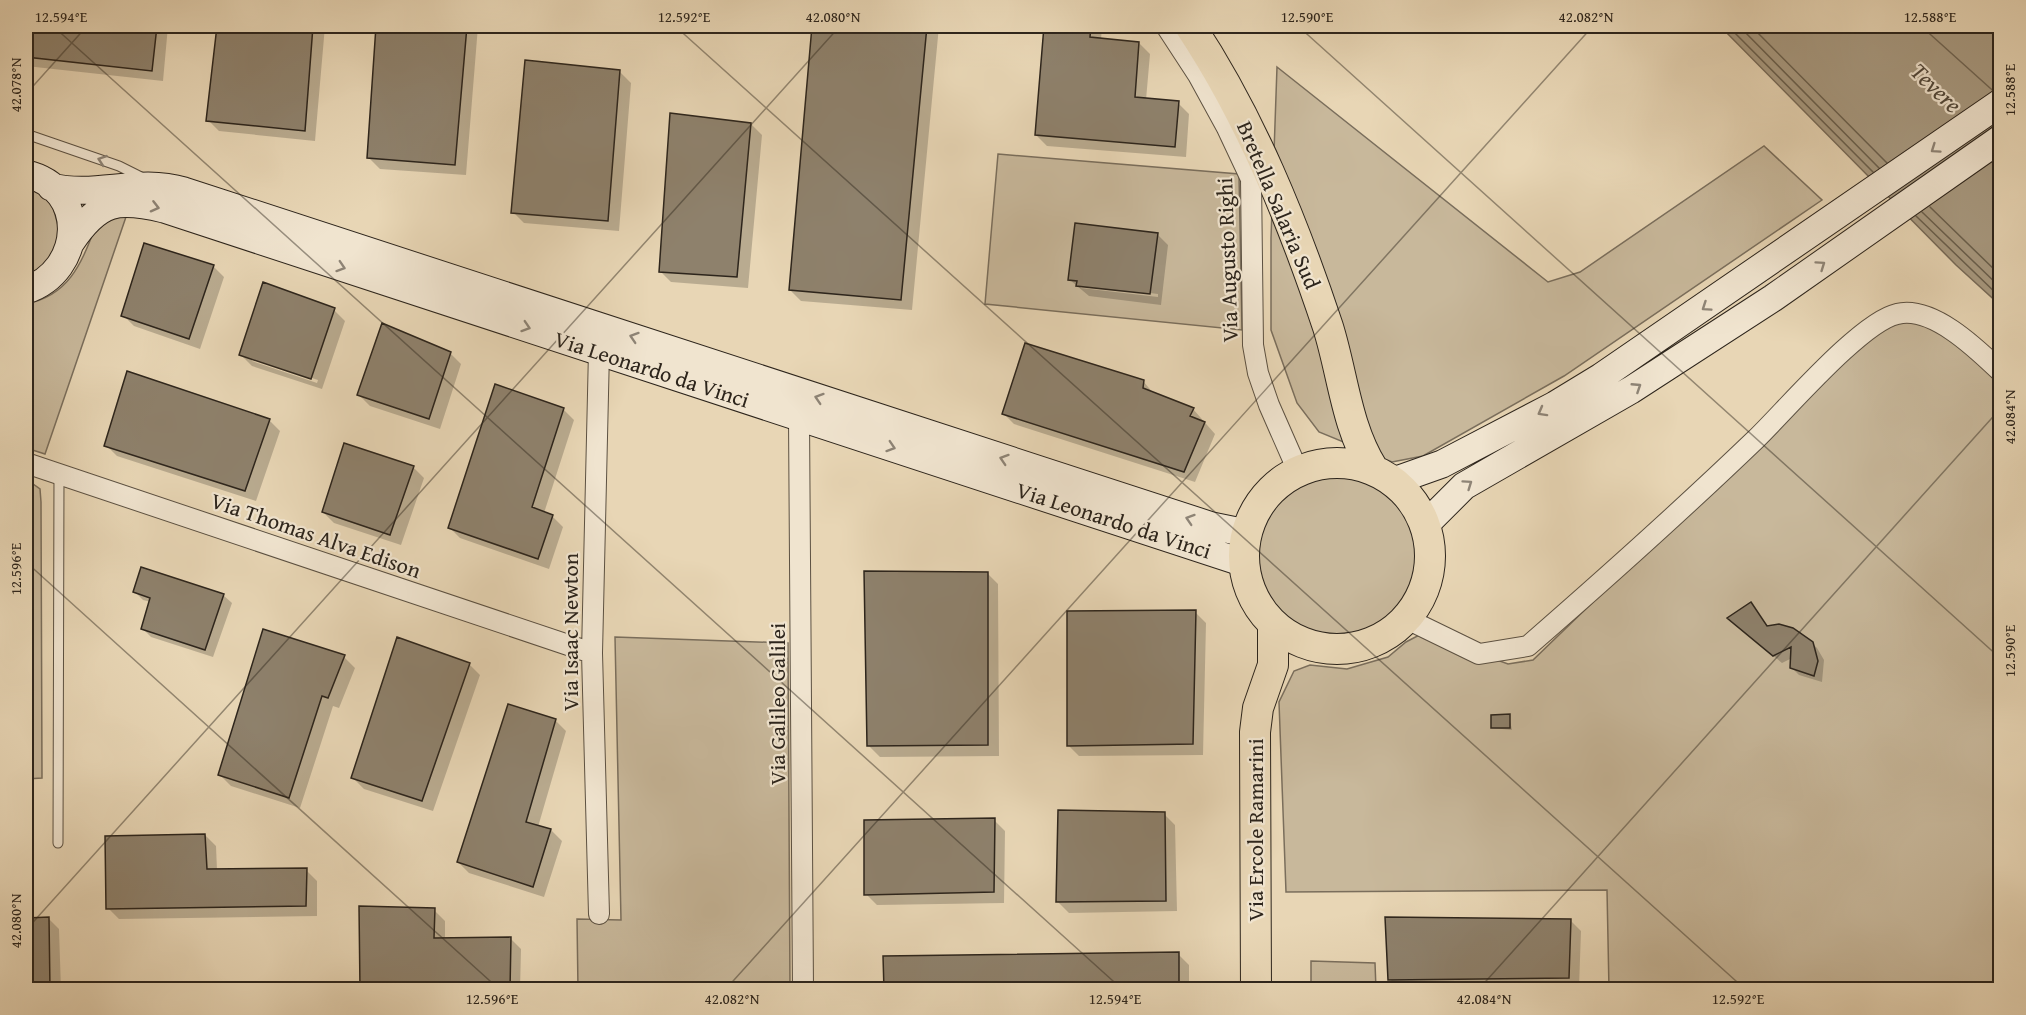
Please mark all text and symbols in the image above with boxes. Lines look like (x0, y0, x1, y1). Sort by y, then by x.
text: 12.594°E (35, 6, 88, 27)
text: 12.592°E (658, 6, 711, 27)
text: 42.080°N (806, 6, 861, 27)
text: 12.590°E (1281, 6, 1334, 27)
text: 42.082°N (1559, 6, 1614, 27)
text: 12.588°E (1904, 6, 1957, 27)
water label: Tevere (1903, 54, 1970, 121)
text: 42.078°N (5, 57, 26, 112)
text: 12.588°E (1999, 63, 2020, 116)
street label: Bretella Salaria Sud (1229, 116, 1329, 294)
one-way arrow (1931, 142, 1942, 153)
one-way arrow (97, 155, 108, 168)
street label: Via Augusto Righi (1208, 177, 1246, 343)
one-way arrow (150, 200, 160, 213)
one-way arrow (335, 259, 346, 272)
one-way arrow (1814, 261, 1825, 272)
one-way arrow (1702, 300, 1713, 311)
one-way arrow (520, 320, 531, 332)
street label: Via Leonardo da Vinci (550, 322, 754, 416)
one-way arrow (629, 332, 640, 345)
one-way arrow (1630, 383, 1641, 394)
text: 42.084°N (1999, 389, 2020, 444)
one-way arrow (814, 393, 825, 405)
one-way arrow (1538, 405, 1548, 416)
one-way arrow (885, 440, 896, 452)
one-way arrow (999, 453, 1010, 466)
street label: Via Leonardo da Vinci (1012, 473, 1216, 567)
one-way arrow (1461, 480, 1472, 491)
street label: Via Thomas Alva Edison (207, 484, 426, 586)
one-way arrow (1185, 514, 1196, 526)
text: 12.596°E (5, 542, 26, 595)
street label: Via Isaac Newton (554, 552, 586, 711)
street label: Via Galileo Galilei (761, 623, 793, 785)
text: 12.590°E (1999, 624, 2020, 677)
street label: Via Ercole Ramarini (1239, 738, 1271, 922)
text: 42.080°N (5, 893, 26, 948)
text: 12.596°E (466, 988, 519, 1009)
text: 42.082°N (705, 988, 760, 1009)
text: 12.594°E (1089, 988, 1142, 1009)
text: 42.084°N (1457, 988, 1512, 1009)
text: 12.592°E (1712, 988, 1765, 1009)

